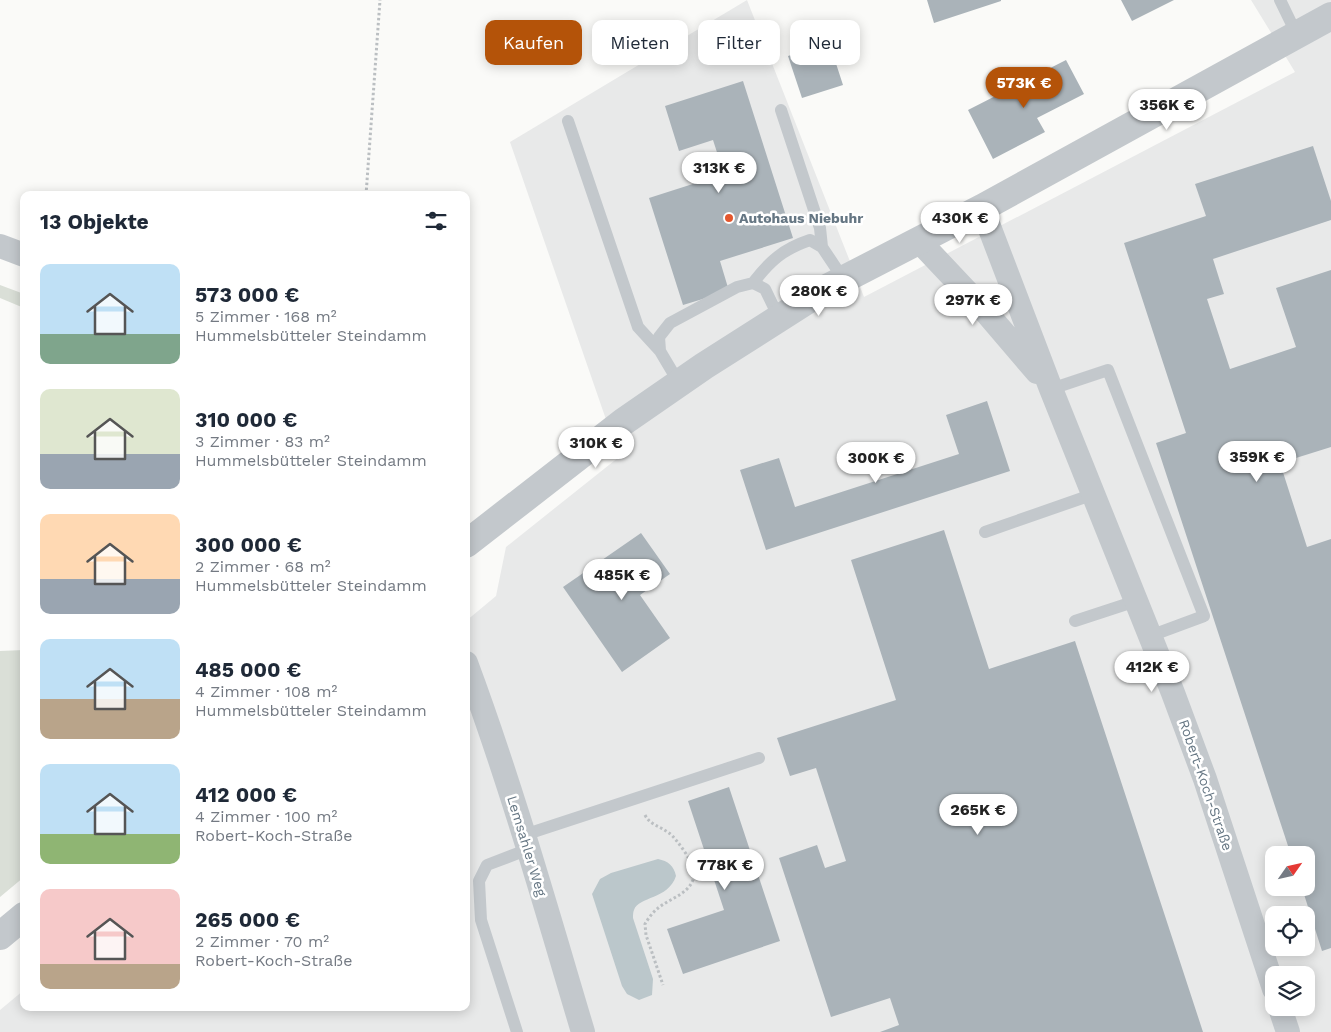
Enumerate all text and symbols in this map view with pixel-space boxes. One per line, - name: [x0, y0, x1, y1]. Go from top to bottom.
- chip: Kaufen: [485, 20, 582, 65]
- chip: Mieten: [592, 20, 688, 65]
- chip: Filter: [698, 20, 780, 65]
- chip: Neu: [790, 20, 860, 65]
- pin: 573K €: [983, 66, 1065, 109]
- text: 573K €: [997, 73, 1051, 92]
- pin: 356K €: [1126, 88, 1208, 131]
- text: 356K €: [1139, 95, 1195, 114]
- pin: 313K €: [678, 152, 760, 194]
- text: 313K €: [693, 158, 745, 177]
- pin: 430K €: [919, 202, 1001, 244]
- icon: filters: [422, 207, 450, 235]
- text: 430K €: [932, 208, 988, 227]
- text: 13 Objekte: [40, 209, 149, 234]
- place label: Autohaus Niebuhr: [739, 210, 863, 226]
- marker: Autohaus Niebuhr: [723, 212, 735, 224]
- pin: 280K €: [778, 274, 860, 317]
- text: 280K €: [791, 281, 847, 300]
- text: 573 000 €: [195, 282, 299, 307]
- icon: home: [80, 284, 140, 344]
- pin: 297K €: [932, 284, 1014, 326]
- text: 297K €: [945, 290, 1001, 309]
- text: 5 Zimmer · 168 m²: [195, 307, 337, 326]
- text: Hummelsbütteler Steindamm: [195, 326, 427, 345]
- text: 310 000 €: [195, 407, 297, 432]
- icon: home: [80, 409, 140, 469]
- pin: 310K €: [555, 426, 637, 469]
- text: 3 Zimmer · 83 m²: [195, 432, 330, 451]
- text: 310K €: [569, 433, 623, 452]
- pin: 359K €: [1216, 440, 1298, 483]
- pin: 300K €: [835, 442, 917, 484]
- text: 359K €: [1229, 447, 1285, 466]
- text: 300K €: [848, 448, 904, 467]
- text: Hummelsbütteler Steindamm: [195, 451, 427, 470]
- text: 300 000 €: [195, 532, 302, 557]
- icon: home: [80, 534, 140, 594]
- text: 2 Zimmer · 68 m²: [195, 557, 331, 576]
- pin: 485K €: [581, 558, 663, 601]
- text: 485K €: [594, 565, 650, 584]
- text: Hummelsbütteler Steindamm: [195, 576, 427, 595]
- pin: 412K €: [1111, 650, 1193, 693]
- text: 485 000 €: [195, 657, 301, 682]
- text: 412K €: [1125, 657, 1179, 676]
- icon: home: [80, 659, 140, 719]
- text: 4 Zimmer · 108 m²: [195, 682, 337, 701]
- text: Hummelsbütteler Steindamm: [195, 701, 427, 720]
- street label: Robert-Koch-Straße: [1176, 717, 1236, 853]
- text: 412 000 €: [195, 782, 297, 807]
- icon: home: [80, 784, 140, 844]
- street label: Lemsahler Weg: [504, 794, 550, 899]
- pin: 265K €: [937, 794, 1019, 836]
- text: 265K €: [950, 800, 1006, 819]
- text: 4 Zimmer · 100 m²: [195, 807, 337, 826]
- text: Robert-Koch-Straße: [195, 826, 352, 845]
- north arrow: [1265, 846, 1315, 896]
- map controls: [1265, 846, 1315, 1016]
- pin: 778K €: [684, 848, 766, 891]
- text: 778K €: [697, 855, 753, 874]
- button: locate: [1265, 906, 1315, 956]
- text: 265 000 €: [195, 907, 300, 932]
- icon: home: [80, 909, 140, 969]
- text: 2 Zimmer · 70 m²: [195, 932, 329, 951]
- text: Robert-Koch-Straße: [195, 951, 352, 970]
- button: layers: [1265, 966, 1315, 1016]

